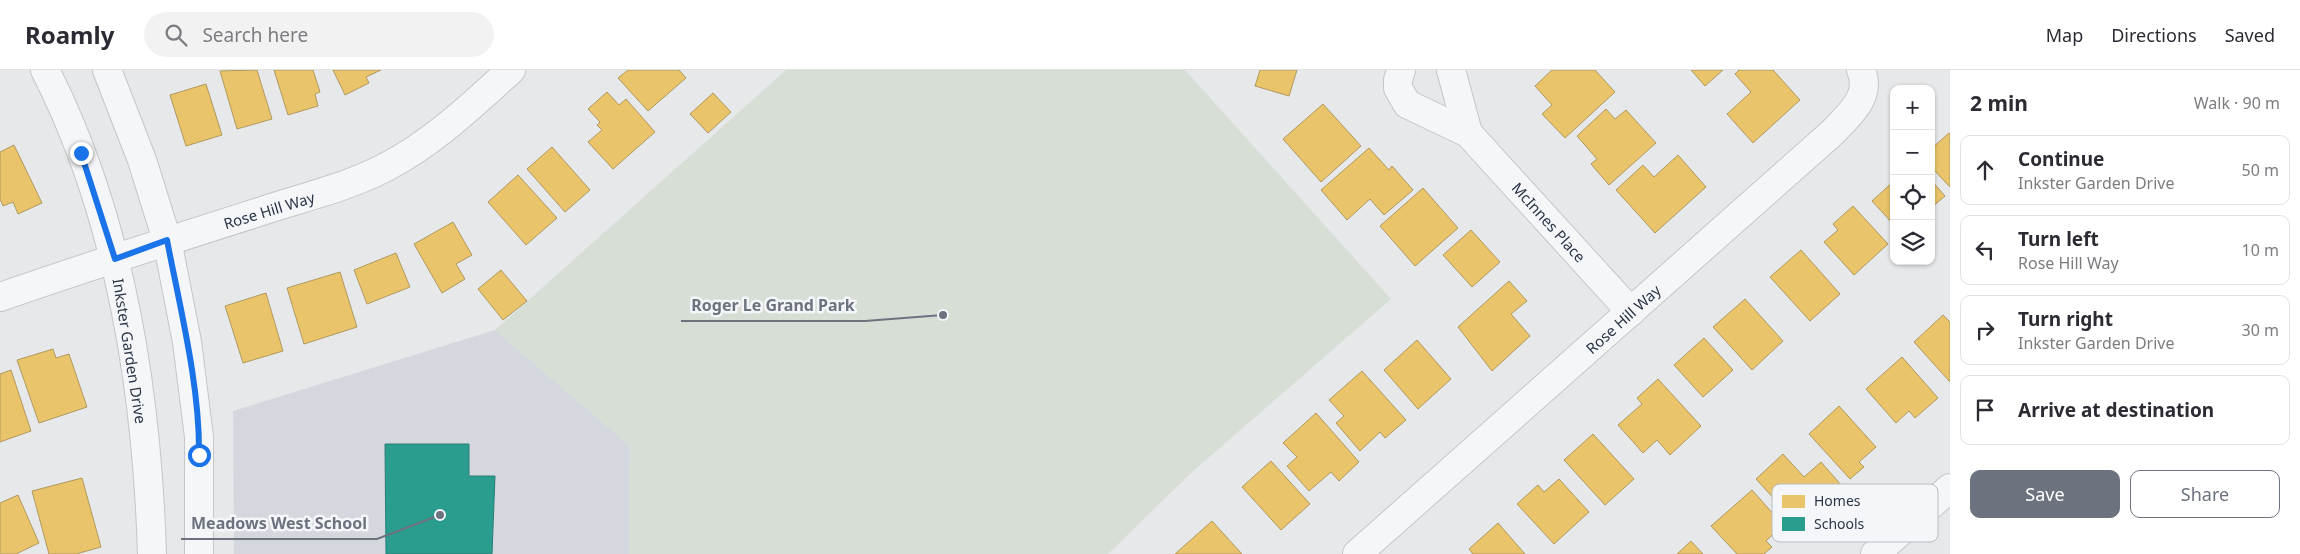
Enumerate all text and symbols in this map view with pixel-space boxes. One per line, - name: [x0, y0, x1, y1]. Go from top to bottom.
- search box: [144, 12, 494, 57]
- text: Roamly: [25, 18, 114, 51]
- icon: search: [162, 21, 190, 49]
- text: Search here: [202, 22, 308, 48]
- text: Map: [2046, 23, 2083, 47]
- text: Directions: [2111, 23, 2197, 47]
- text: Saved: [2225, 23, 2275, 47]
- map controls: [1890, 85, 1935, 265]
- button: +: [1890, 85, 1935, 130]
- text: 2 min: [1970, 89, 2028, 117]
- text: Walk · 90 m: [2194, 92, 2280, 114]
- button: −: [1890, 130, 1935, 175]
- route end: [70, 142, 93, 165]
- text: Continue: [2018, 146, 2104, 172]
- icon: ahead: [1971, 156, 1999, 184]
- text: 50 m: [2242, 159, 2279, 181]
- text: Inkster Garden Drive: [2018, 172, 2174, 194]
- button: locate: [1890, 175, 1935, 220]
- street label: McInnes Place: [1508, 178, 1590, 266]
- street label: Rose Hill Way: [221, 187, 317, 233]
- button: layers: [1890, 220, 1935, 265]
- text: Turn left: [2018, 226, 2099, 252]
- icon: left: [1971, 236, 1999, 264]
- text: 10 m: [2242, 239, 2279, 261]
- text: Rose Hill Way: [2018, 252, 2119, 274]
- street label: Inkster Garden Drive: [109, 277, 151, 425]
- street label: Rose Hill Way: [1581, 280, 1665, 358]
- callout: Roger Le Grand Park: [681, 290, 865, 321]
- text: Roger Le Grand Park: [691, 294, 855, 316]
- text: Turn right: [2018, 306, 2113, 332]
- icon: right: [1971, 316, 1999, 344]
- text: 30 m: [2242, 319, 2279, 341]
- text: Inkster Garden Drive: [2018, 332, 2174, 354]
- icon: arrive: [1971, 396, 1999, 424]
- text: Arrive at destination: [2018, 397, 2214, 423]
- route start: [188, 444, 211, 467]
- button: Save: [1970, 470, 2120, 518]
- button: Share: [2130, 470, 2280, 518]
- legend: [1772, 484, 1938, 542]
- text: Homes: [1814, 491, 1861, 510]
- callout: Meadows West School: [181, 508, 377, 539]
- text: Meadows West School: [191, 512, 367, 534]
- text: Schools: [1814, 514, 1865, 533]

